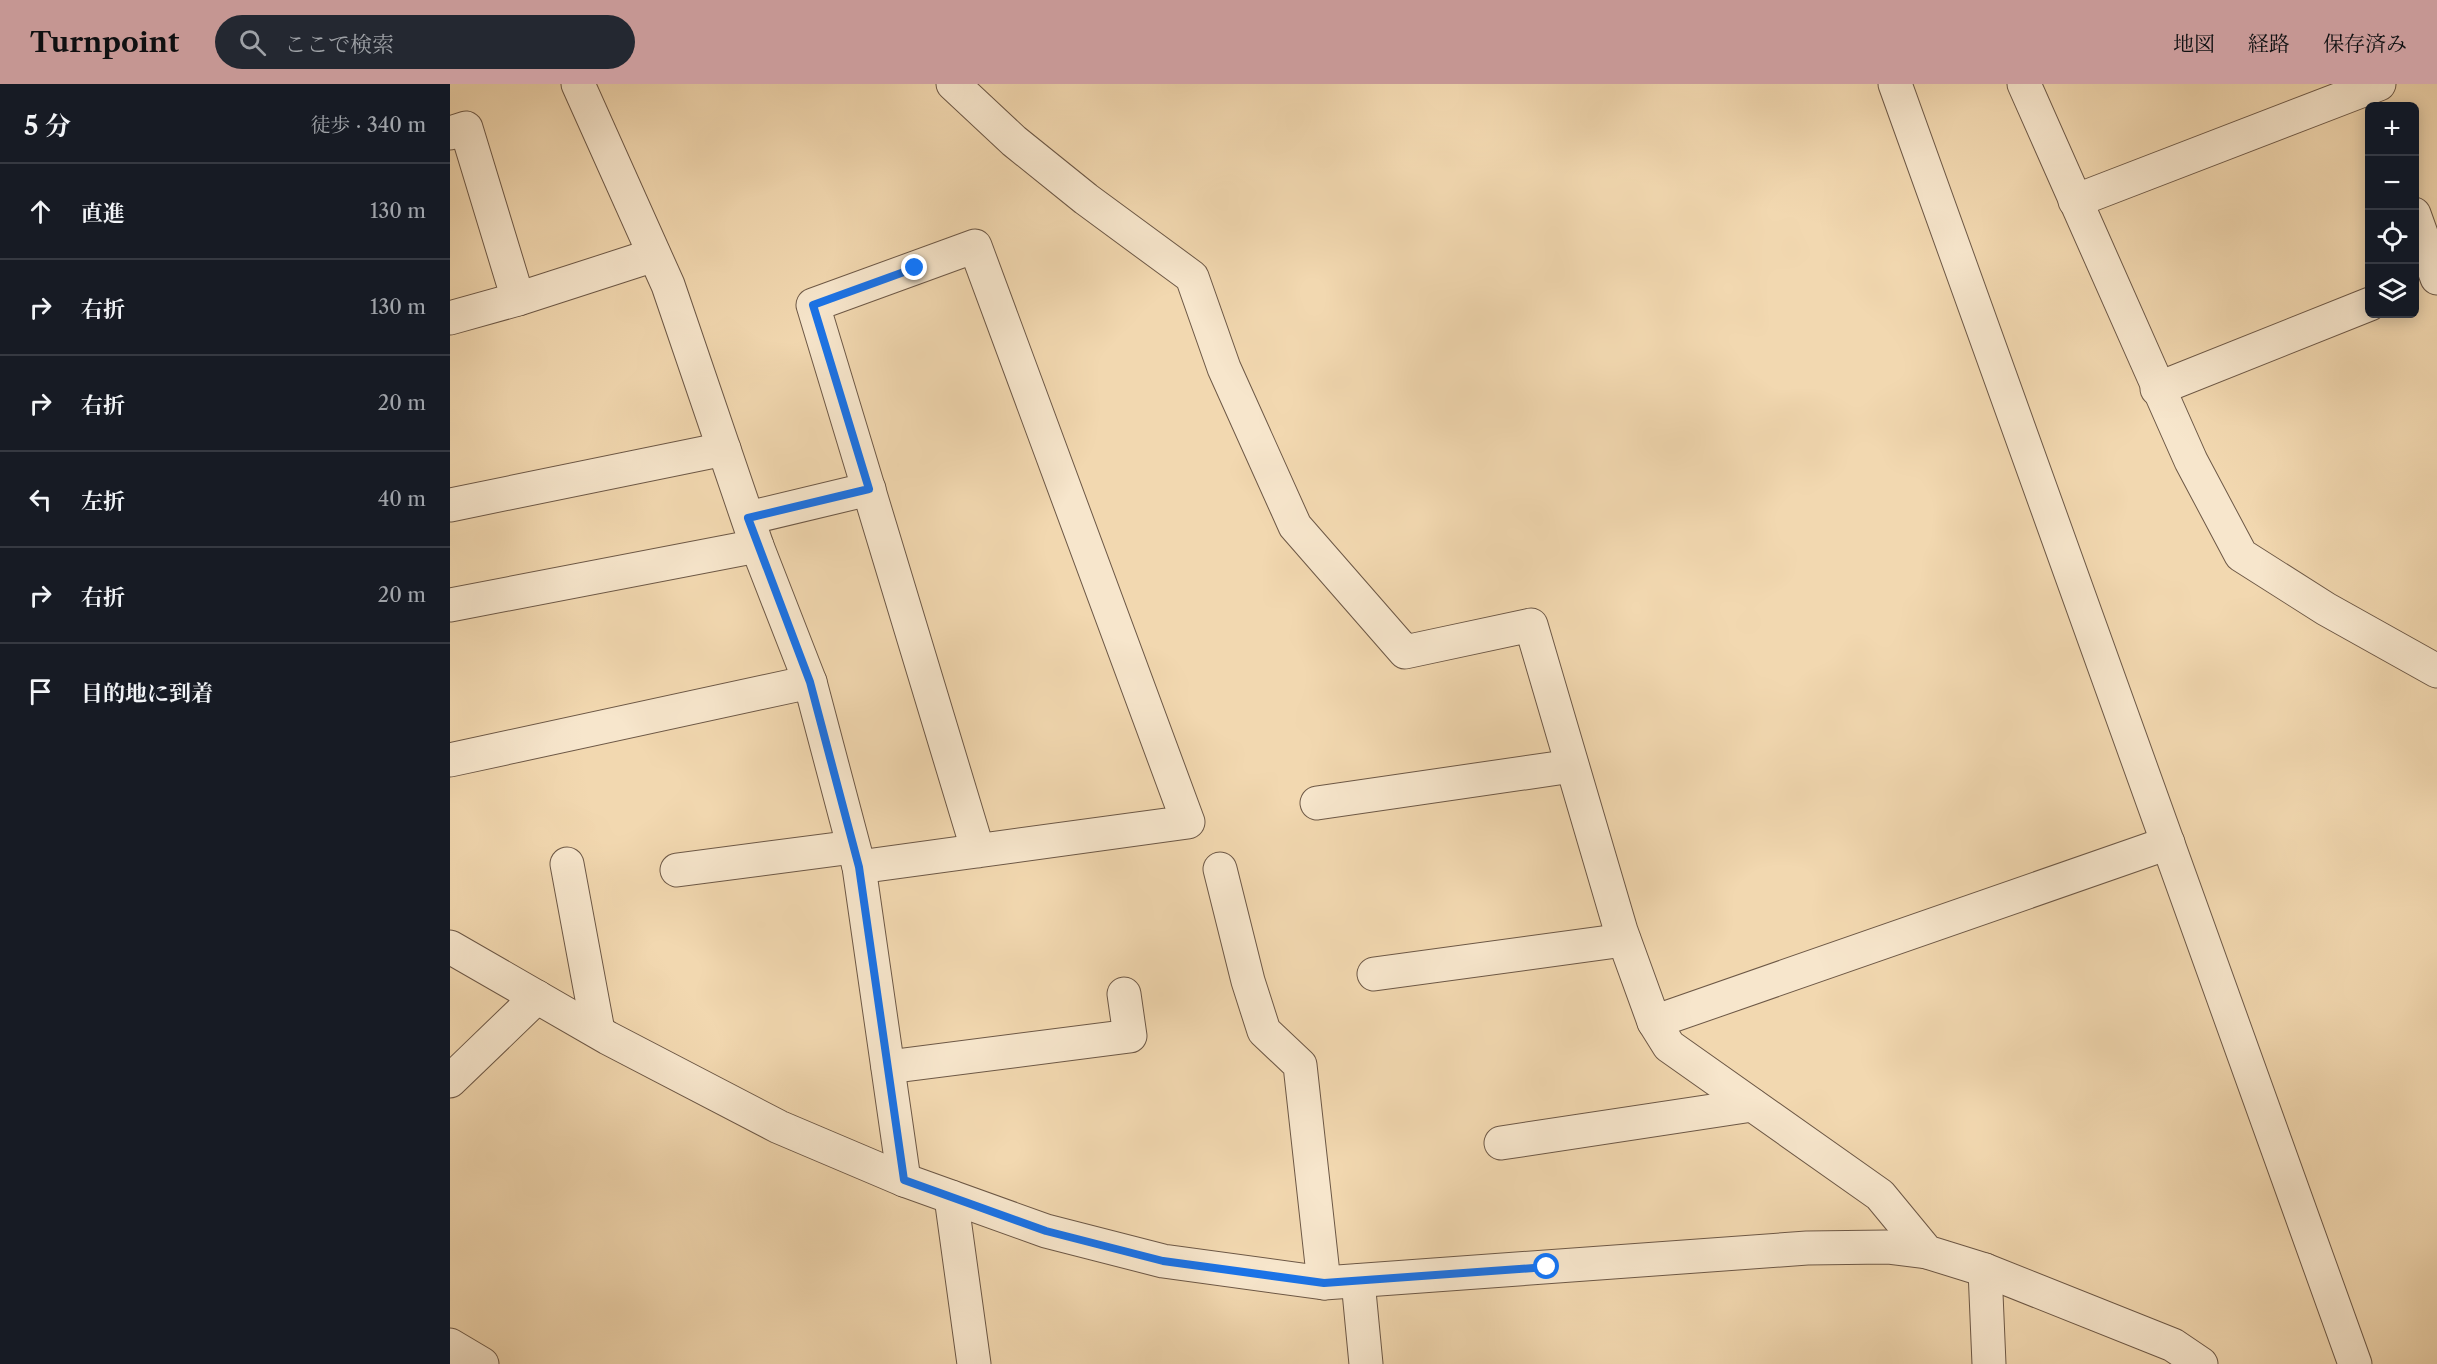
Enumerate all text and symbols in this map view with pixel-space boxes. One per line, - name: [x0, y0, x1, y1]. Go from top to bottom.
- search box: [215, 15, 635, 69]
- text: Turnpoint: [30, 25, 179, 59]
- icon: search: [236, 26, 269, 59]
- text: ここで検索: [284, 31, 394, 58]
- text: 地図: [2173, 31, 2215, 56]
- text: 経路: [2248, 31, 2290, 56]
- text: 保存済み: [2323, 31, 2407, 56]
- map controls: [2365, 102, 2419, 318]
- button: +: [2365, 102, 2419, 156]
- text: 5 分: [24, 110, 71, 142]
- text: 徒歩 · 340 m: [311, 113, 426, 137]
- button: −: [2365, 156, 2419, 210]
- icon: ahead: [24, 195, 57, 228]
- text: 130 m: [370, 199, 426, 223]
- text: 直進: [81, 200, 125, 227]
- button: locate: [2365, 210, 2419, 264]
- route end: [901, 254, 927, 280]
- button: layers: [2365, 264, 2419, 318]
- icon: right: [24, 291, 57, 324]
- text: 130 m: [370, 295, 426, 319]
- text: 右折: [81, 296, 125, 323]
- icon: right: [24, 387, 57, 420]
- text: 20 m: [378, 391, 426, 415]
- text: 右折: [81, 392, 125, 419]
- icon: left: [24, 483, 57, 516]
- text: 40 m: [378, 487, 426, 511]
- text: 左折: [81, 488, 125, 515]
- icon: right: [24, 579, 57, 612]
- text: 20 m: [378, 583, 426, 607]
- text: 右折: [81, 584, 125, 611]
- icon: arrive: [24, 675, 57, 708]
- text: 目的地に到着: [81, 680, 213, 707]
- route start: [1533, 1253, 1559, 1279]

